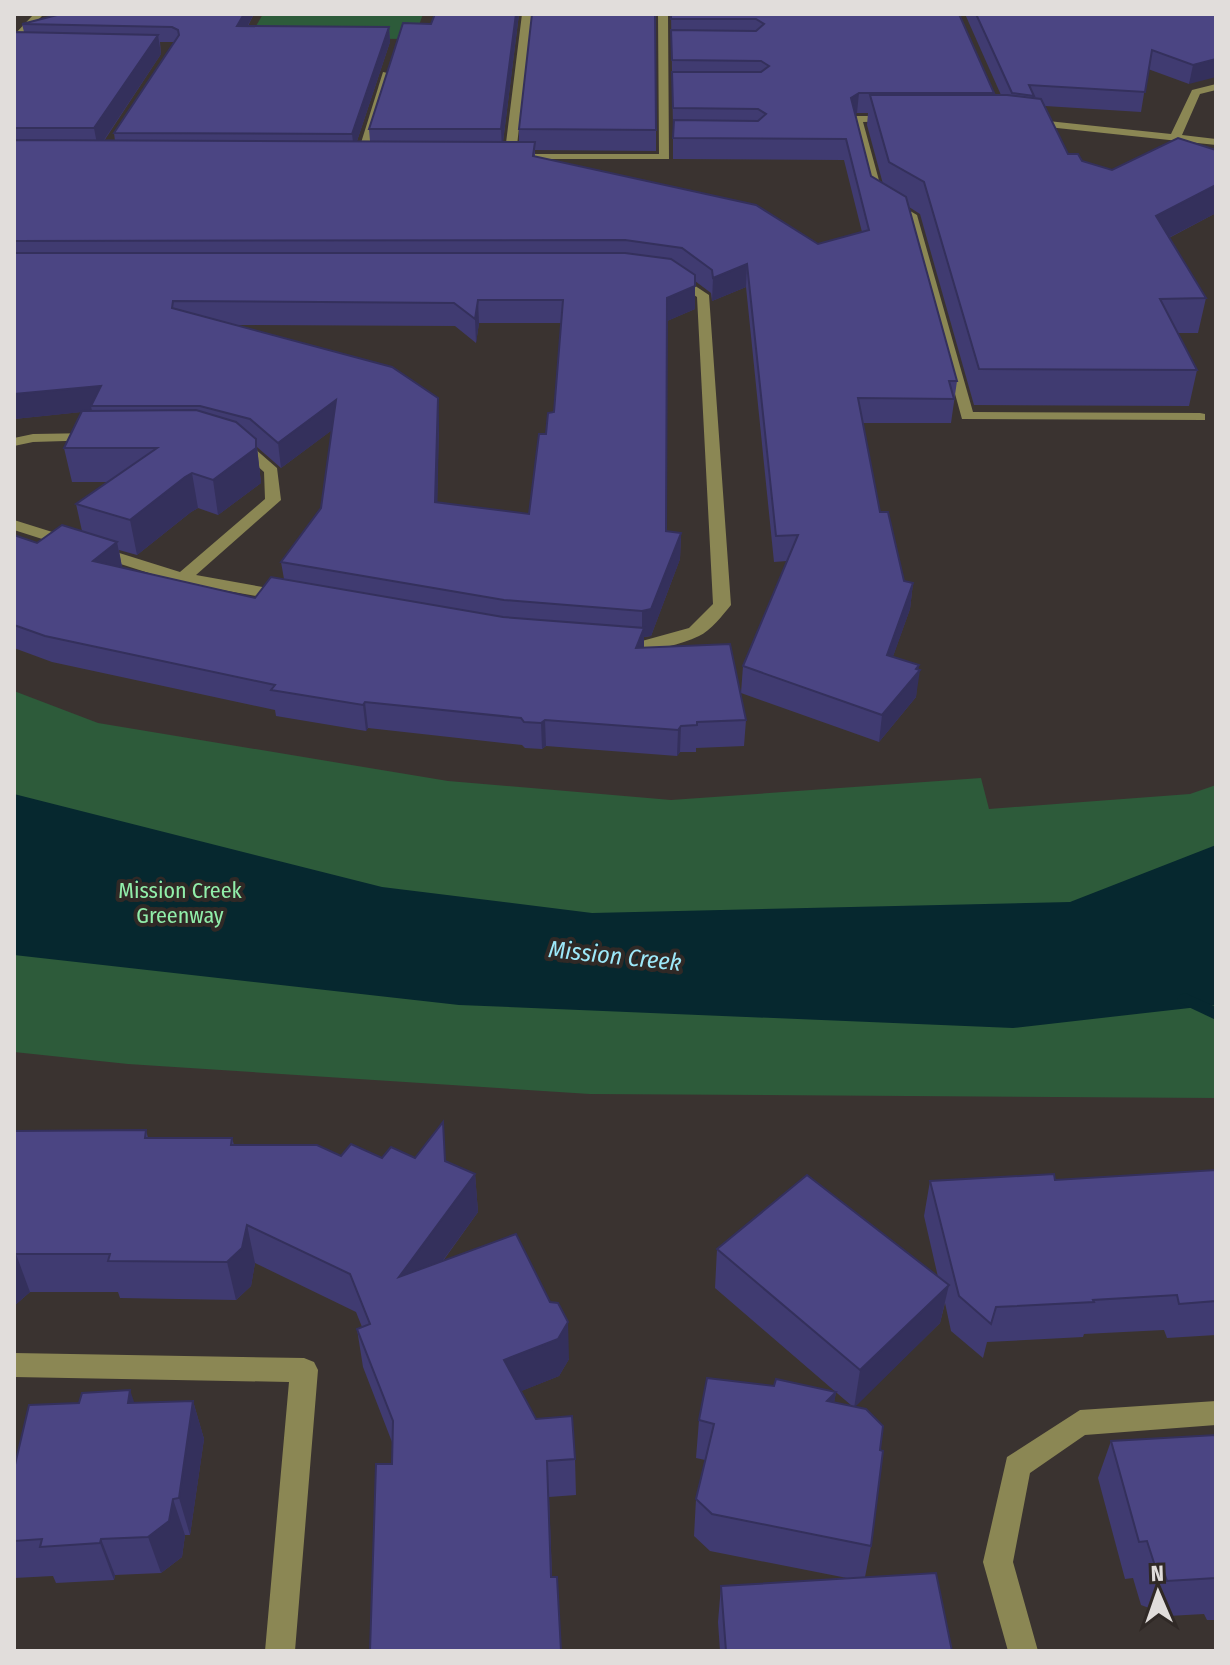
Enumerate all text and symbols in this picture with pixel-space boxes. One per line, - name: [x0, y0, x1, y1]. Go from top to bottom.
- park label: Mission Creek Greenway: [118, 877, 243, 929]
- water label: Mission Creek: [547, 935, 683, 977]
- north arrow: [1118, 1553, 1198, 1633]
- text: N: [1150, 1560, 1164, 1587]

